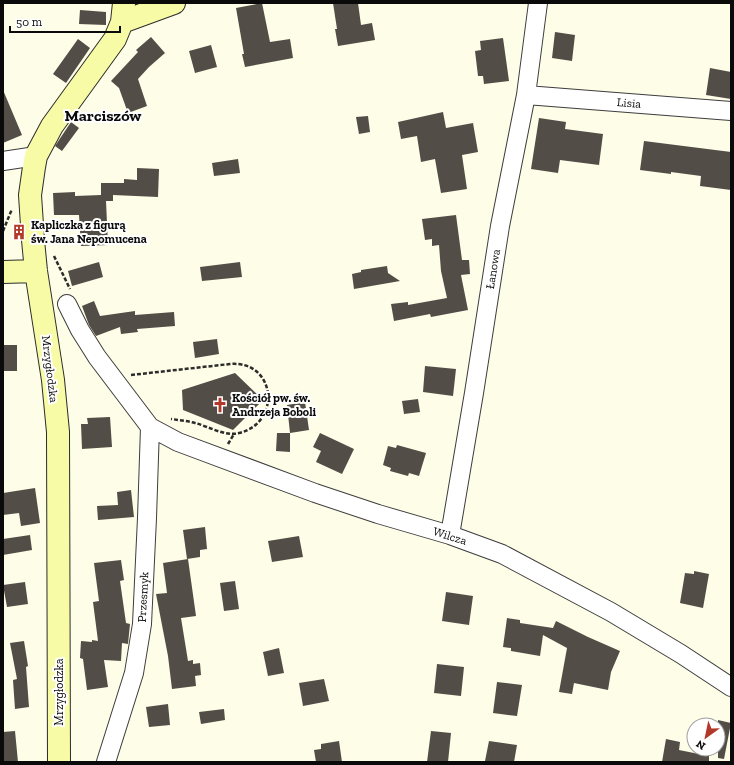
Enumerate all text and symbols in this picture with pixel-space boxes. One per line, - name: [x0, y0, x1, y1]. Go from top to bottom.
- scale bar: [10, 8, 120, 34]
- text: 50 m: [16, 15, 43, 29]
- street label: Lisia: [616, 95, 642, 111]
- district label: Marciszów: [64, 106, 142, 125]
- place label: Kapliczka z figurą św. Jana Nepomucena: [31, 218, 147, 246]
- building icon: Kapliczka z figurą św. Jana Nepomucena: [10, 223, 28, 241]
- street label: Łanowa: [483, 248, 503, 290]
- street label: Mrzygłodzka: [39, 335, 61, 403]
- place label: Kościół pw. św. Andrzeja Boboli: [232, 391, 317, 420]
- church icon: Kościół pw. św. Andrzeja Boboli: [211, 396, 229, 414]
- street label: Wilcza: [431, 524, 469, 548]
- street label: Przesmyk: [135, 571, 151, 623]
- street label: Mrzygłodzka: [52, 658, 66, 726]
- north arrow: [686, 717, 726, 757]
- text: N: [693, 737, 708, 753]

